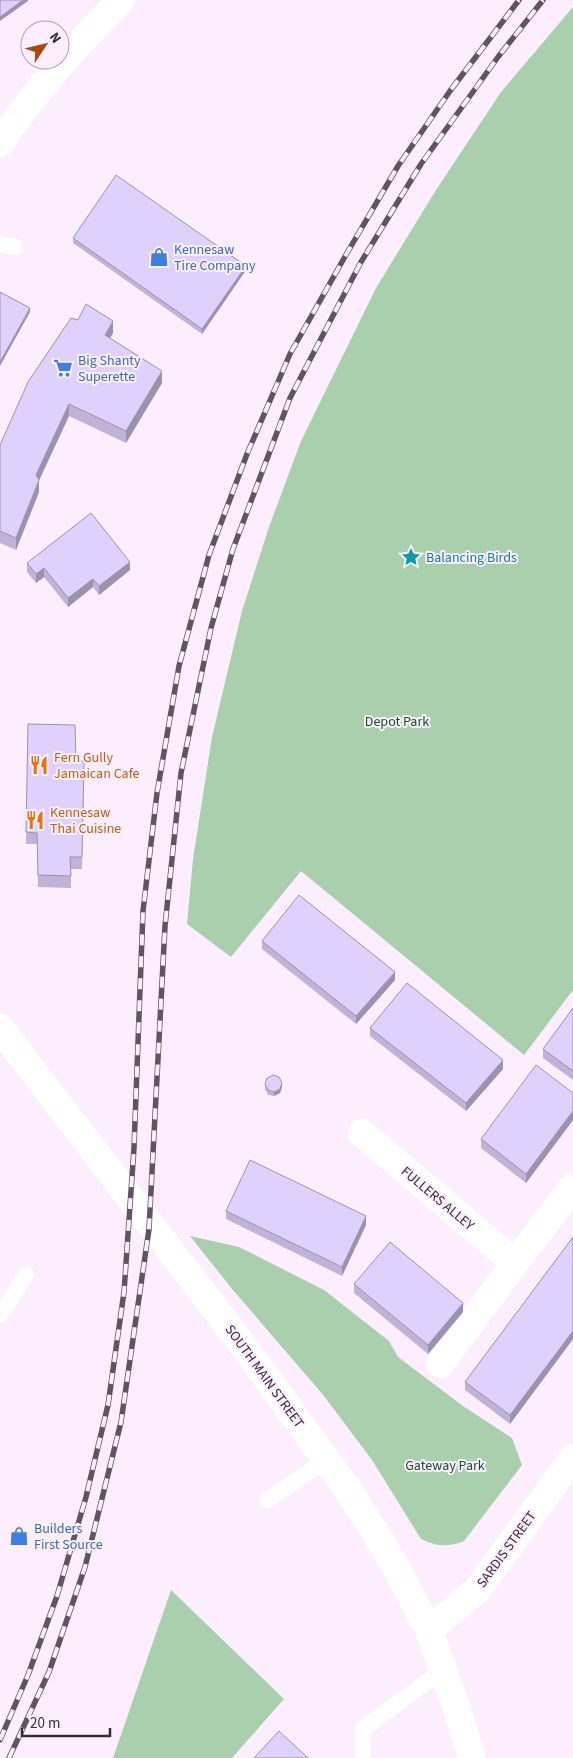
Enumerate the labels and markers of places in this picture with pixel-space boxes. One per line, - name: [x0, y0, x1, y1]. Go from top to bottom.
- place label: Kennesaw Tire Company: [174, 240, 256, 276]
- shop icon: Kennesaw Tire Company: [148, 246, 170, 268]
- place label: Big Shanty Superette: [78, 351, 141, 387]
- supermarket icon: Big Shanty Superette: [52, 357, 74, 379]
- place icon: Balancing Birds: [400, 546, 422, 568]
- place label: Balancing Birds: [426, 548, 517, 568]
- place label: Fern Gully Jamaican Cafe: [54, 748, 140, 784]
- restaurant icon: Fern Gully Jamaican Cafe: [28, 754, 50, 776]
- place label: Kennesaw Thai Cuisine: [50, 803, 121, 839]
- restaurant icon: Kennesaw Thai Cuisine: [24, 809, 46, 831]
- place label: Builders First Source: [34, 1519, 103, 1555]
- shop icon: Builders First Source: [8, 1525, 30, 1547]

